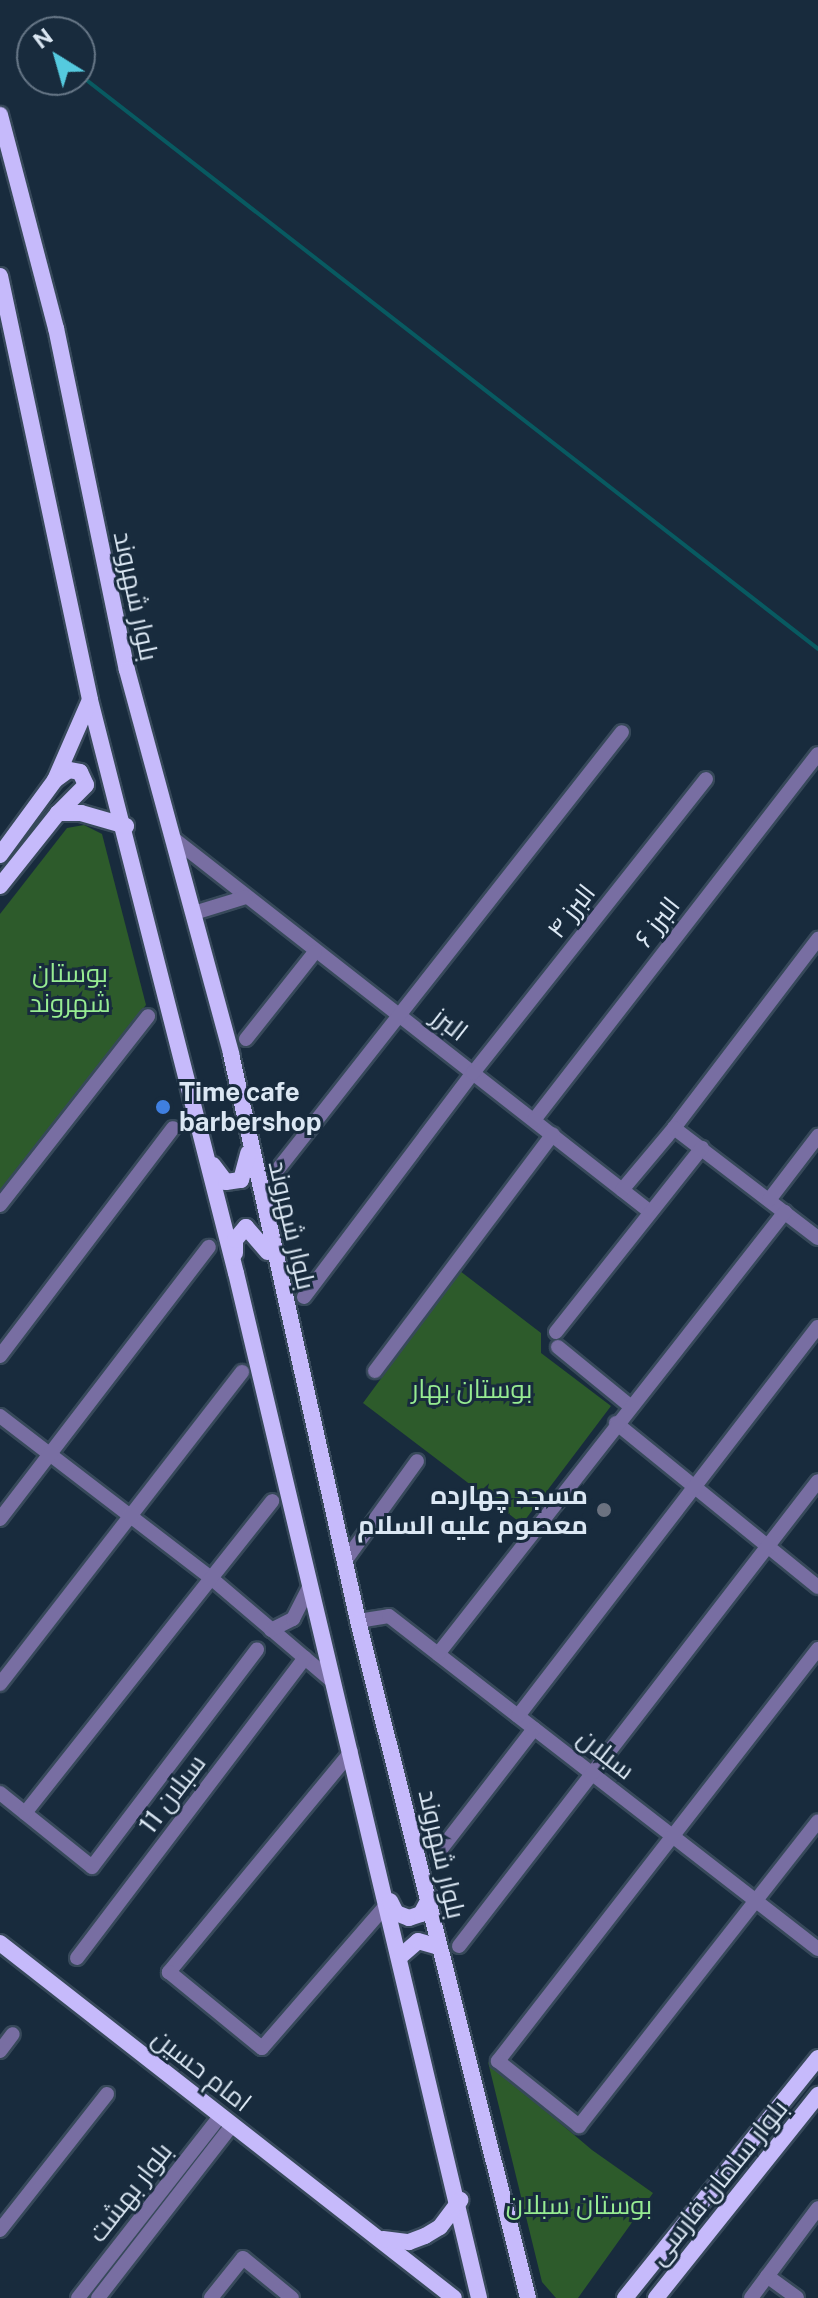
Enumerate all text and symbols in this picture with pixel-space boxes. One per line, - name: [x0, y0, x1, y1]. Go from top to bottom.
- north arrow: [16, 16, 96, 96]
- text: N: [28, 23, 57, 54]
- street label: بلوار شهروند: [107, 528, 165, 664]
- street label: البرز ۴: [540, 878, 602, 944]
- street label: البرز ۶: [628, 891, 686, 953]
- park label: بوستان شهروند: [29, 957, 111, 1018]
- street label: البرز: [426, 1000, 474, 1048]
- place label: Time cafe barbershop: [179, 1076, 322, 1138]
- marker: Time cafe barbershop: [154, 1098, 172, 1116]
- street label: بلوار شهروند: [262, 1157, 322, 1293]
- park label: بوستان بهار: [411, 1373, 533, 1405]
- place label: مسجد چهارده معصوم علیه السلام: [357, 1479, 588, 1540]
- marker: مسجد چهارده معصوم علیه السلام: [595, 1501, 613, 1519]
- street label: سبلان: [571, 1722, 641, 1786]
- street label: سبلان 11: [132, 1748, 212, 1840]
- street label: بلوار شهروند: [412, 1786, 472, 1922]
- street label: امام حسین: [146, 2022, 258, 2118]
- street label: بلوار سلمان فارسی: [642, 2093, 794, 2271]
- street label: بلوار بهشت: [81, 2136, 179, 2248]
- park label: بوستان سبلان: [506, 2189, 652, 2221]

